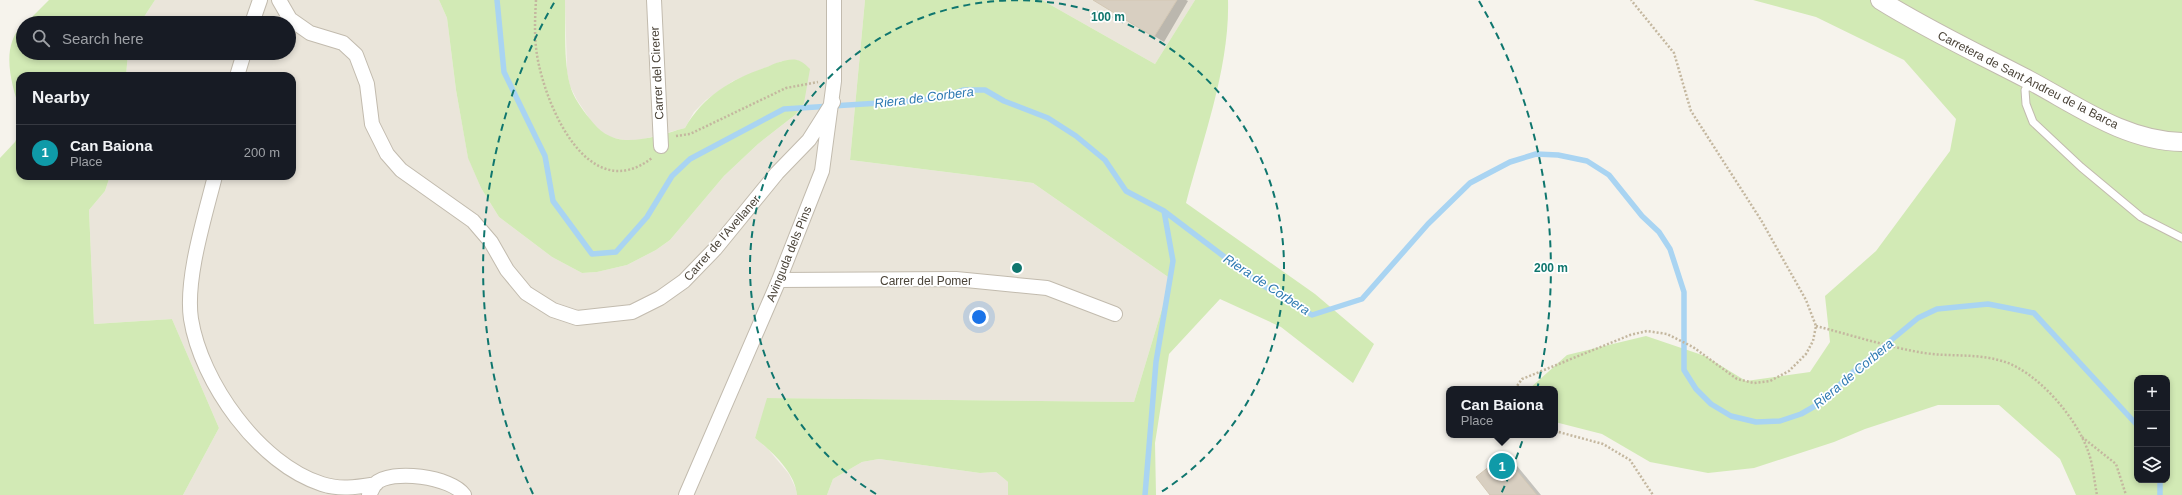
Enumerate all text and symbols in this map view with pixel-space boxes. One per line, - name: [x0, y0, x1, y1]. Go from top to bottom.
- text: 100 m: [1091, 10, 1125, 24]
- search box: [16, 16, 296, 60]
- street label: Carrer del Cirerer: [648, 26, 666, 120]
- icon: search: [30, 27, 52, 49]
- street label: Carretera de Sant Andreu de la Barca: [1935, 28, 2121, 132]
- text: Search here: [62, 30, 144, 47]
- water label: Riera de Corbera: [874, 84, 974, 111]
- text: Nearby: [32, 88, 90, 107]
- text: Can Baiona: [70, 137, 153, 154]
- text: 1: [41, 145, 49, 160]
- text: 200 m: [244, 145, 280, 160]
- text: Place: [70, 154, 103, 169]
- street label: Carrer de l'Avellaner: [681, 192, 763, 284]
- street label: Avinguda dels Pins: [763, 204, 815, 304]
- water label: Riera de Corbera: [1221, 251, 1313, 318]
- centre of rings: [1010, 261, 1024, 275]
- text: 200 m: [1534, 261, 1568, 275]
- street label: Carrer del Pomer: [880, 274, 972, 288]
- your location: [969, 307, 989, 327]
- water label: Riera de Corbera: [1810, 336, 1896, 411]
- map controls: [2134, 375, 2170, 483]
- button: +: [2134, 375, 2170, 411]
- popup: [1446, 386, 1558, 438]
- text: Can Baiona: [1461, 396, 1543, 413]
- button: −: [2134, 411, 2170, 447]
- text: Place: [1461, 413, 1493, 428]
- button: layers: [2134, 447, 2170, 483]
- pin: 1: [1489, 451, 1515, 481]

